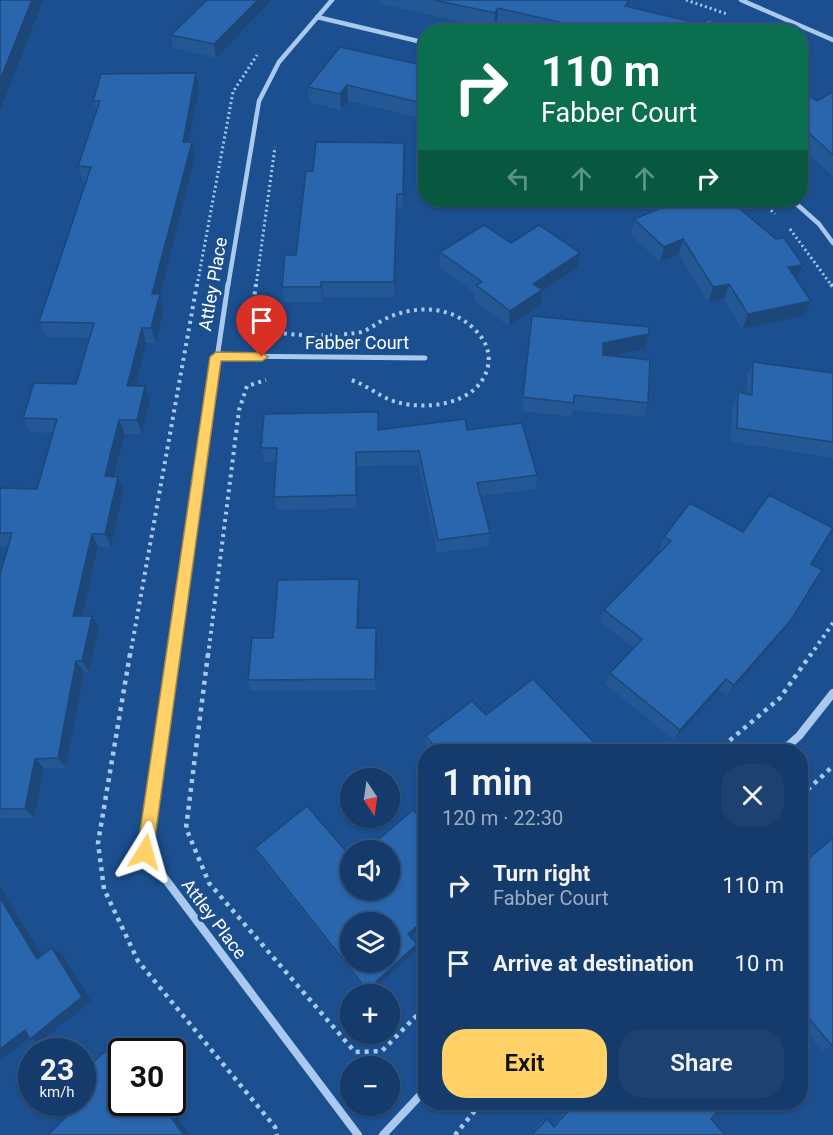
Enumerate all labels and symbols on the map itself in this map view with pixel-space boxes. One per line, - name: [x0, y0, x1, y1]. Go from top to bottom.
- street label: Attley Place: [194, 235, 231, 332]
- pin: [236, 295, 287, 357]
- street label: Fabber Court: [305, 332, 409, 353]
- north arrow: [340, 768, 400, 828]
- position arrow: [113, 820, 177, 884]
- street label: Attley Place: [178, 875, 251, 963]
- speed limit sign: 30: [108, 1038, 186, 1116]

